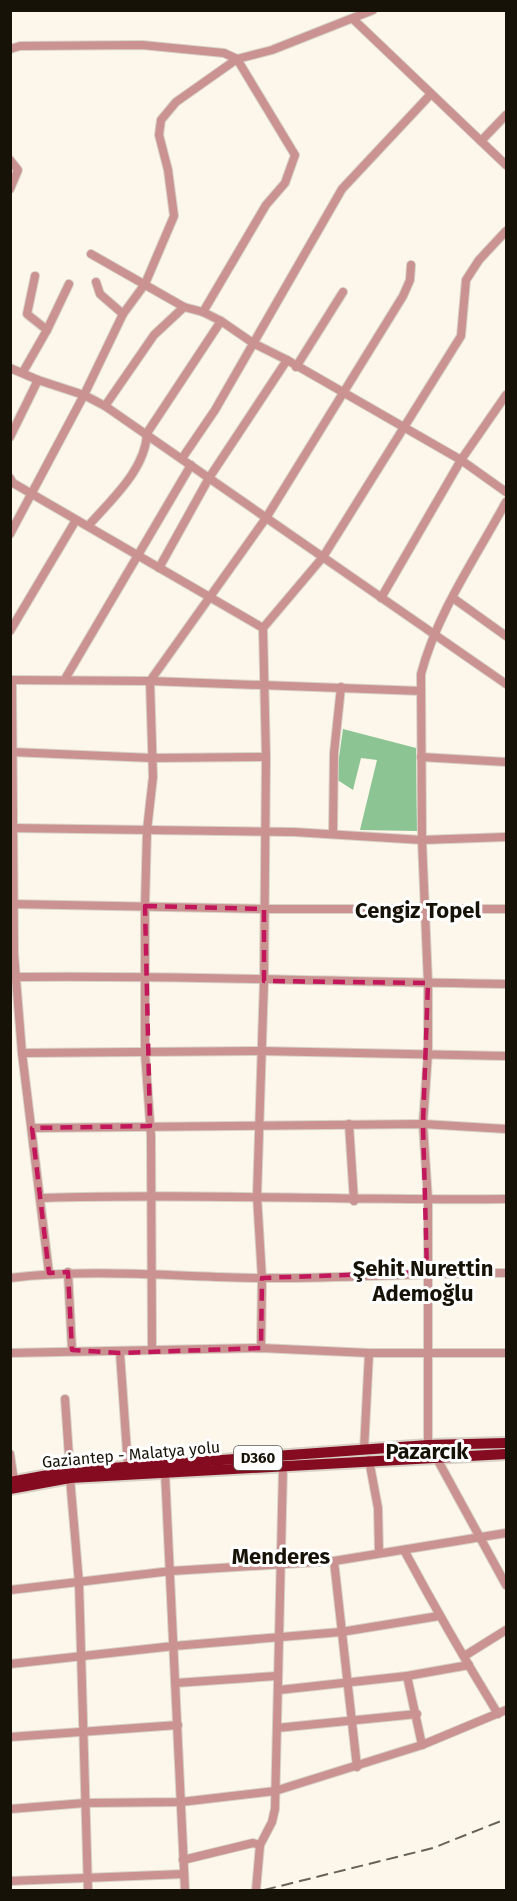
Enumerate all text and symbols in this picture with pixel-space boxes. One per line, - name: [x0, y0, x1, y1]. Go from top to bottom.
- district label: Cengiz Topel: [355, 897, 481, 924]
- district label: Şehit Nurettin Ademoğlu: [353, 1255, 493, 1307]
- street label: Gaziantep - Malatya yolu: [41, 1437, 221, 1472]
- district label: Pazarcık: [386, 1438, 469, 1465]
- road number: D360: [234, 1446, 282, 1470]
- district label: Menderes: [232, 1543, 331, 1570]

